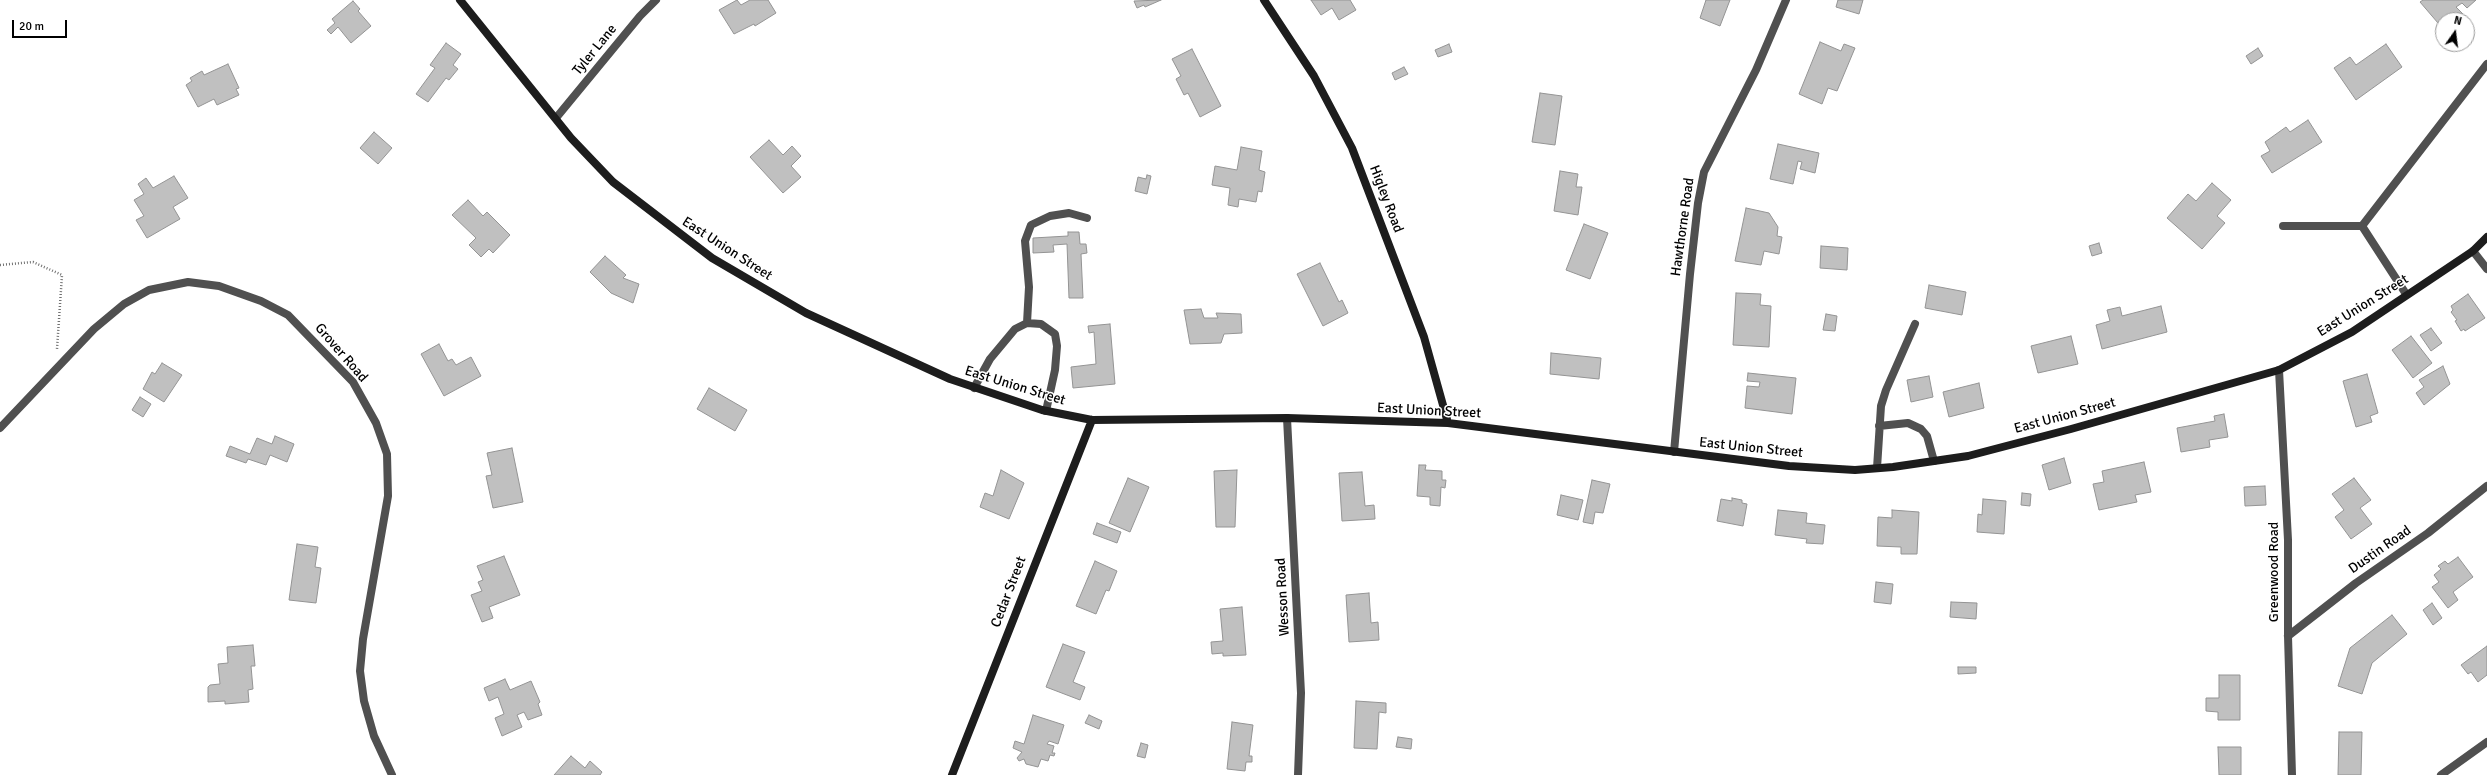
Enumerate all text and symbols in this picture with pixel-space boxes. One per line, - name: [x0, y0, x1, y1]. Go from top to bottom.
- scale bar: [14, 12, 69, 38]
- north arrow: [2435, 12, 2475, 52]
- text: N: [2452, 14, 2463, 28]
- text: 20 m: [19, 19, 44, 34]
- street label: Tyler Lane: [569, 21, 621, 79]
- street label: Higley Road: [1365, 163, 1407, 235]
- street label: Hawthorne Road: [1668, 177, 1698, 277]
- street label: East Union Street: [679, 214, 775, 284]
- street label: East Union Street: [2314, 271, 2412, 341]
- street label: Grover Road: [311, 320, 371, 386]
- street label: East Union Street: [963, 363, 1067, 409]
- street label: East Union Street: [2012, 394, 2118, 438]
- street label: East Union Street: [1376, 400, 1482, 422]
- street label: East Union Street: [1698, 434, 1804, 462]
- street label: Greenwood Road: [2266, 522, 2282, 622]
- street label: Dustin Road: [2346, 522, 2414, 578]
- street label: Cedar Street: [988, 554, 1030, 630]
- street label: Wesson Road: [1273, 557, 1293, 637]

